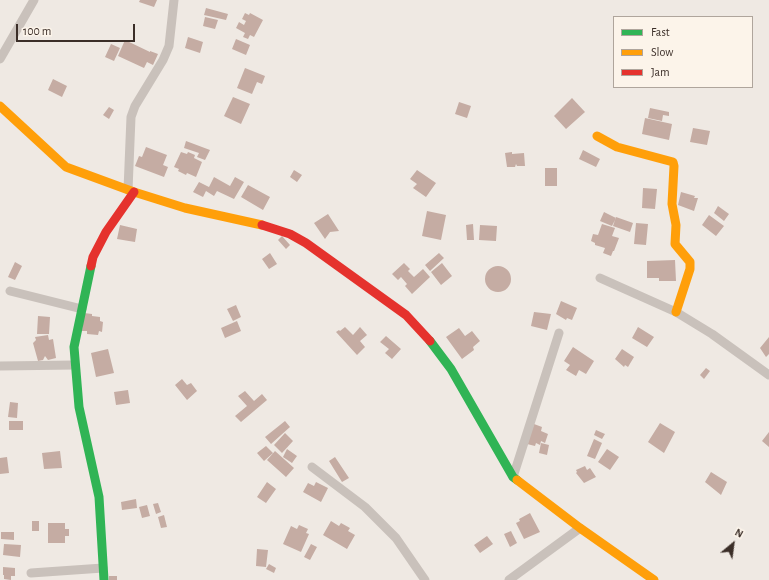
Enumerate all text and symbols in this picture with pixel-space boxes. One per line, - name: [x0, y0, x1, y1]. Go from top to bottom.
- scale bar: [18, 16, 137, 42]
- legend: [613, 16, 753, 88]
- text: 100 m: [23, 25, 51, 37]
- text: Fast: [651, 26, 670, 38]
- text: Slow: [651, 46, 673, 58]
- text: Jam: [651, 66, 670, 78]
- north arrow: [713, 524, 753, 564]
- text: N: [733, 526, 745, 540]

